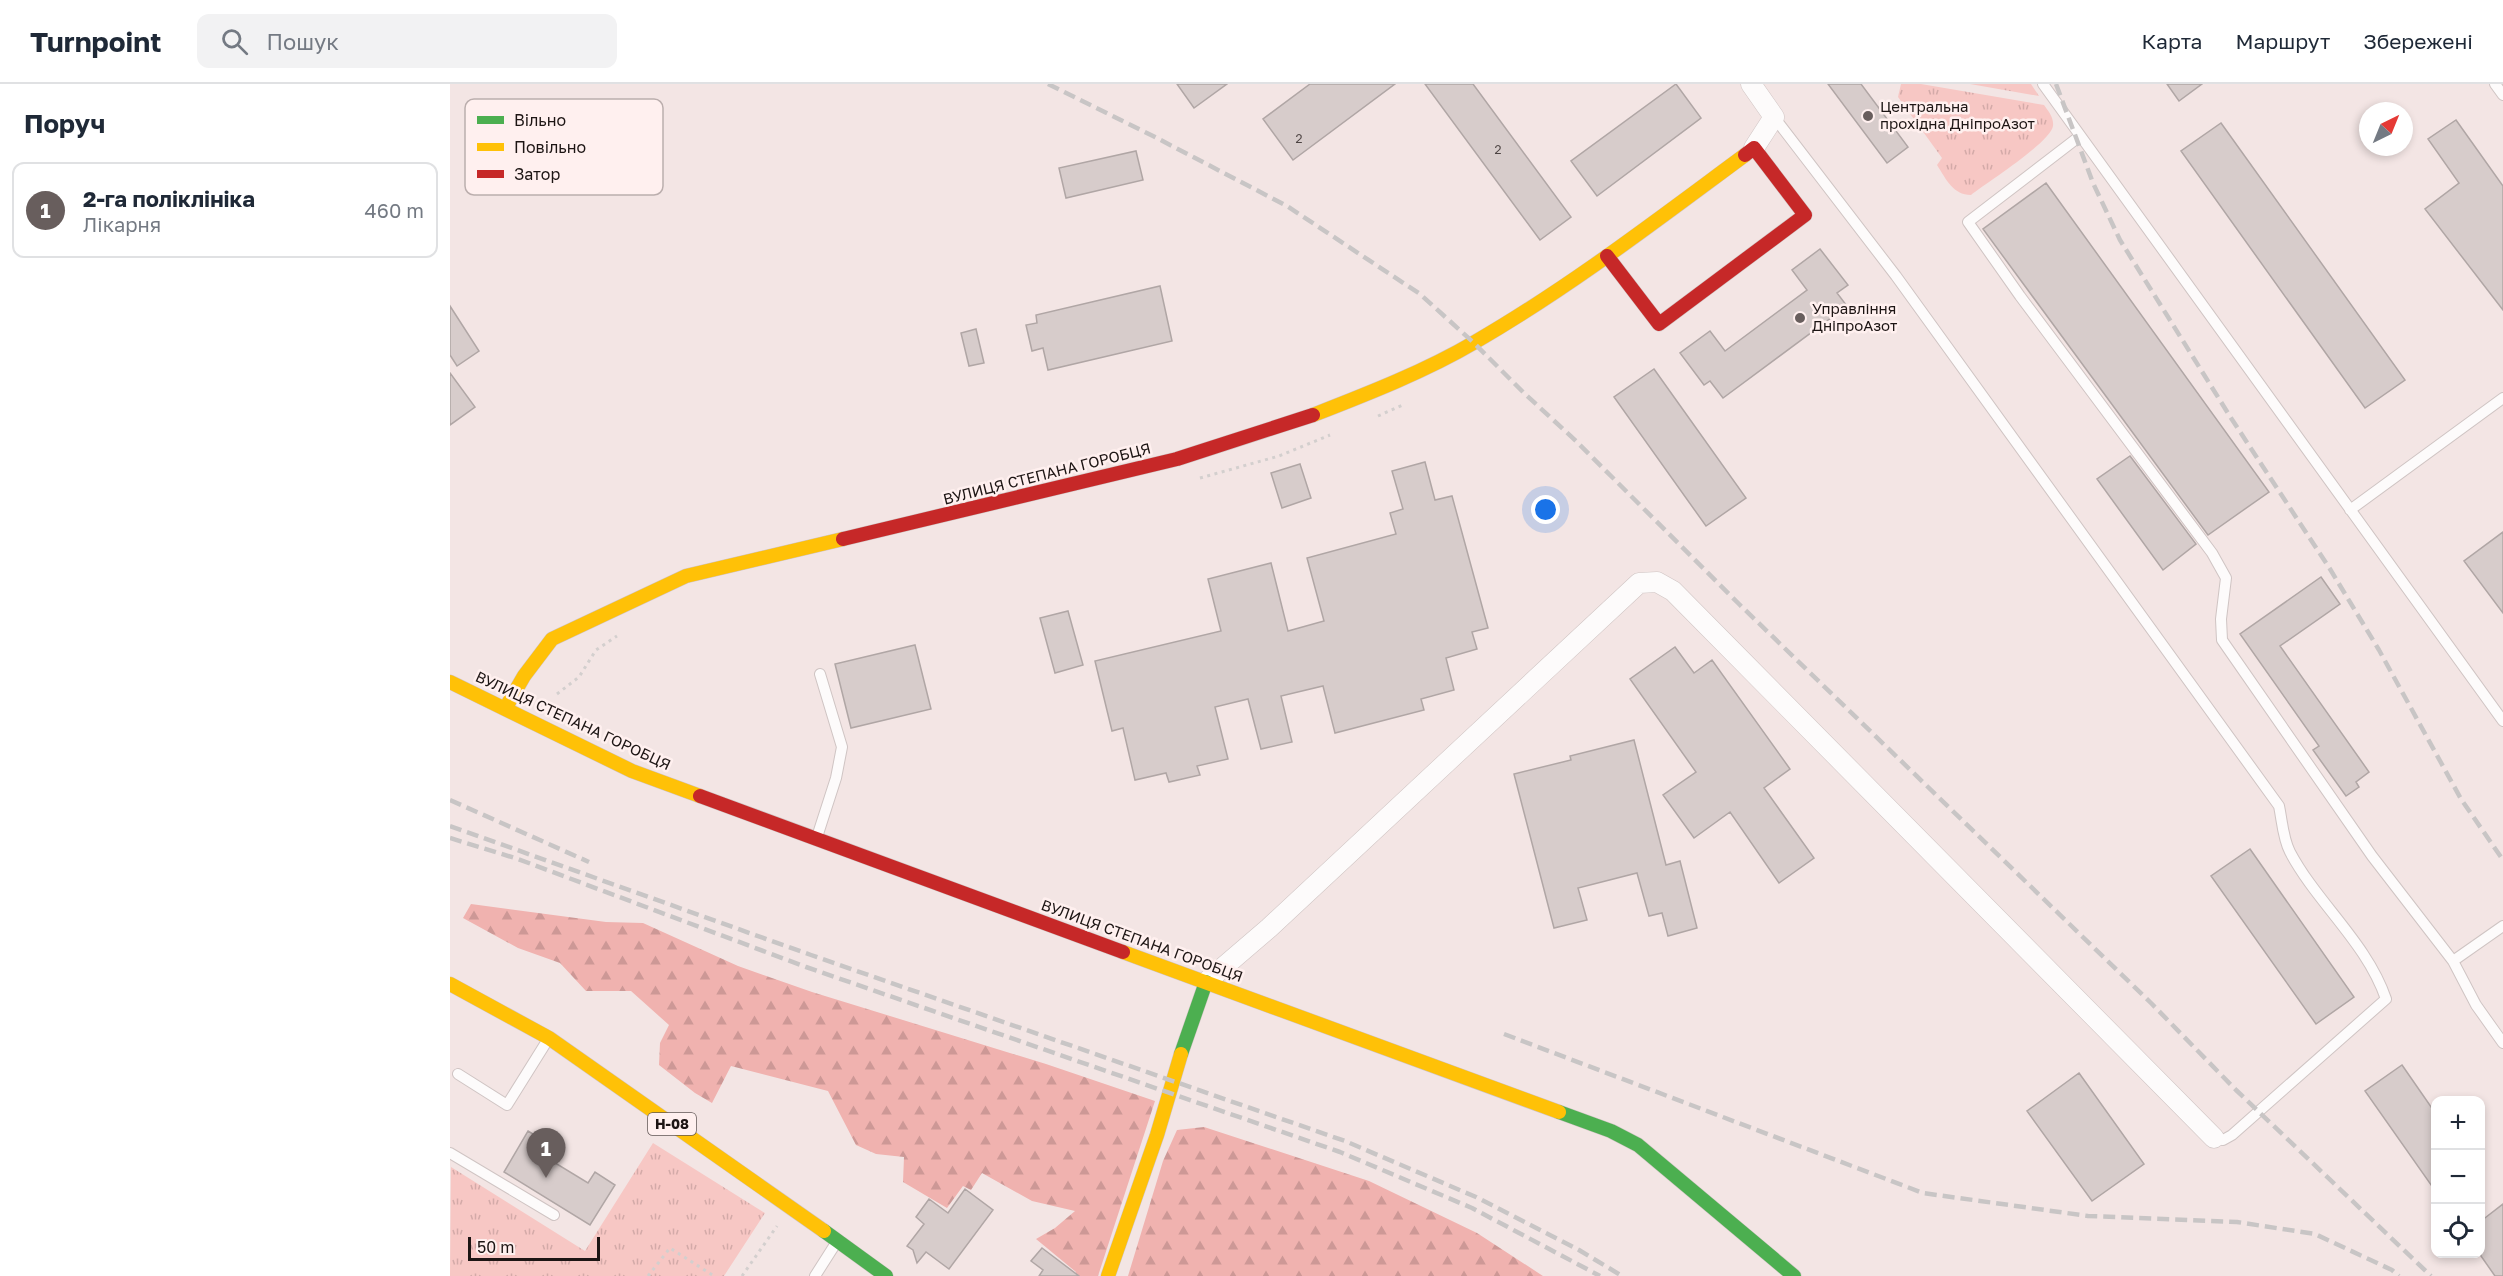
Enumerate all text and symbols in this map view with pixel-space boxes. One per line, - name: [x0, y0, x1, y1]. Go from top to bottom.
- search box: [197, 14, 617, 68]
- text: Turnpoint: [30, 25, 161, 58]
- icon: search: [218, 25, 251, 58]
- text: Пошук: [266, 28, 339, 55]
- text: Карта: [2142, 28, 2202, 54]
- text: Маршрут: [2235, 28, 2330, 54]
- text: Збережені: [2363, 28, 2473, 54]
- place label: Центральна прохідна ДніпроАзот: [1880, 97, 2036, 132]
- legend: [465, 99, 663, 195]
- north arrow: [2359, 102, 2413, 156]
- text: Поруч: [24, 108, 105, 139]
- marker: Центральна прохідна ДніпроАзот: [1861, 109, 1875, 123]
- text: Вільно: [514, 110, 566, 130]
- house number: 2: [1296, 131, 1303, 146]
- text: Повільно: [514, 137, 586, 157]
- house number: 2: [1495, 142, 1502, 157]
- text: Затор: [514, 164, 560, 184]
- text: 2-га поліклініка: [83, 185, 255, 212]
- text: 1: [40, 198, 51, 222]
- text: 460 m: [365, 198, 424, 222]
- text: Лікарня: [83, 212, 161, 236]
- place label: Управління ДніпроАзот: [1812, 299, 1898, 334]
- marker: Управління ДніпроАзот: [1793, 311, 1807, 325]
- street label: ВУЛИЦЯ СТЕПАНА ГОРОБЦЯ: [941, 439, 1152, 508]
- your location: [1531, 495, 1560, 524]
- street label: ВУЛИЦЯ СТЕПАНА ГОРОБЦЯ: [473, 667, 674, 773]
- street label: ВУЛИЦЯ СТЕПАНА ГОРОБЦЯ: [1039, 895, 1246, 985]
- map controls: [2431, 1096, 2485, 1258]
- button: +: [2431, 1096, 2485, 1150]
- road number: Н-08: [648, 1113, 696, 1135]
- pin: 1: [526, 1128, 566, 1178]
- button: −: [2431, 1150, 2485, 1204]
- button: locate: [2431, 1204, 2485, 1258]
- scale bar: [468, 1234, 600, 1262]
- text: 50 m: [477, 1237, 514, 1257]

